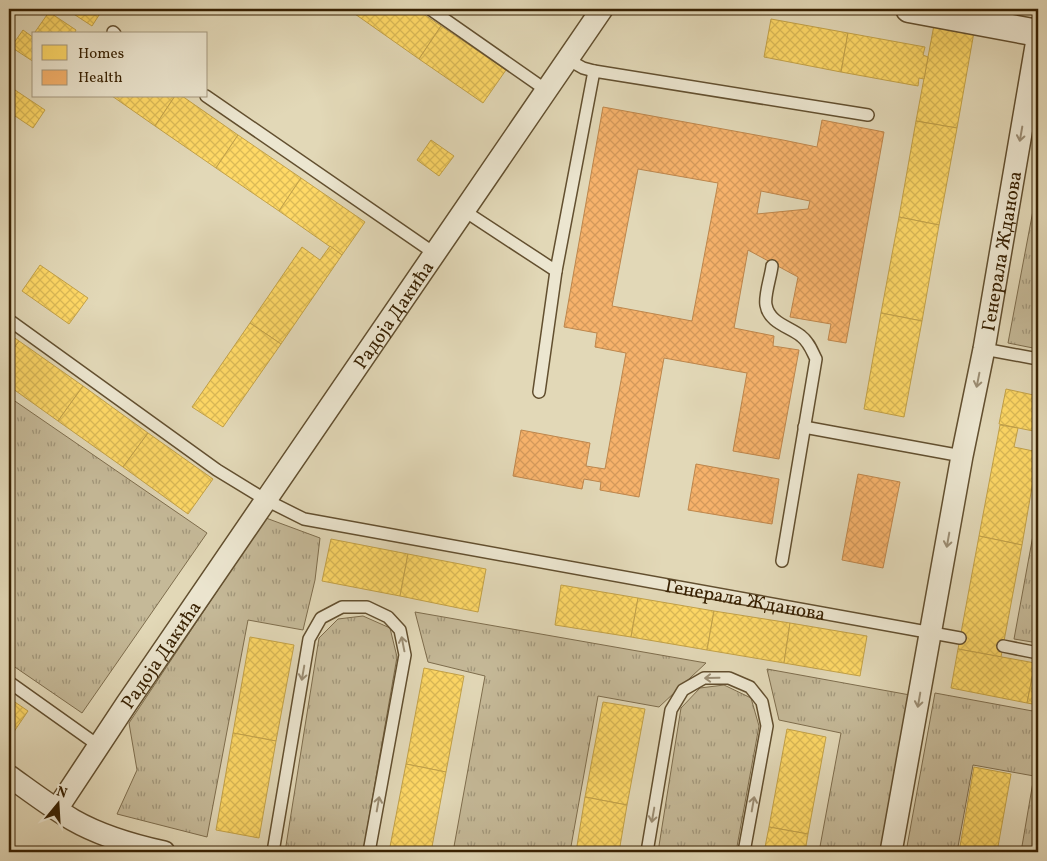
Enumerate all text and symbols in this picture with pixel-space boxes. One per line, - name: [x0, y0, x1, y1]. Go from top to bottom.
- legend: [32, 32, 208, 98]
- text: Homes: [78, 44, 124, 65]
- text: Health: [78, 68, 123, 89]
- one-way arrow: [1016, 126, 1026, 142]
- street label: Генерала Жданова: [976, 169, 1029, 334]
- street label: Радоја Дакића: [348, 256, 441, 375]
- one-way arrow: [972, 372, 982, 388]
- one-way arrow: [942, 531, 952, 547]
- street label: Генерала Жданова: [663, 574, 827, 628]
- street label: Радоја Дакића: [116, 596, 208, 715]
- one-way arrow: [397, 637, 407, 653]
- one-way arrow: [298, 665, 308, 681]
- one-way arrow: [705, 673, 721, 683]
- one-way arrow: [913, 691, 923, 707]
- north arrow: [32, 778, 82, 828]
- text: N: [54, 782, 69, 804]
- one-way arrow: [373, 797, 383, 813]
- one-way arrow: [748, 797, 758, 813]
- one-way arrow: [648, 807, 658, 823]

